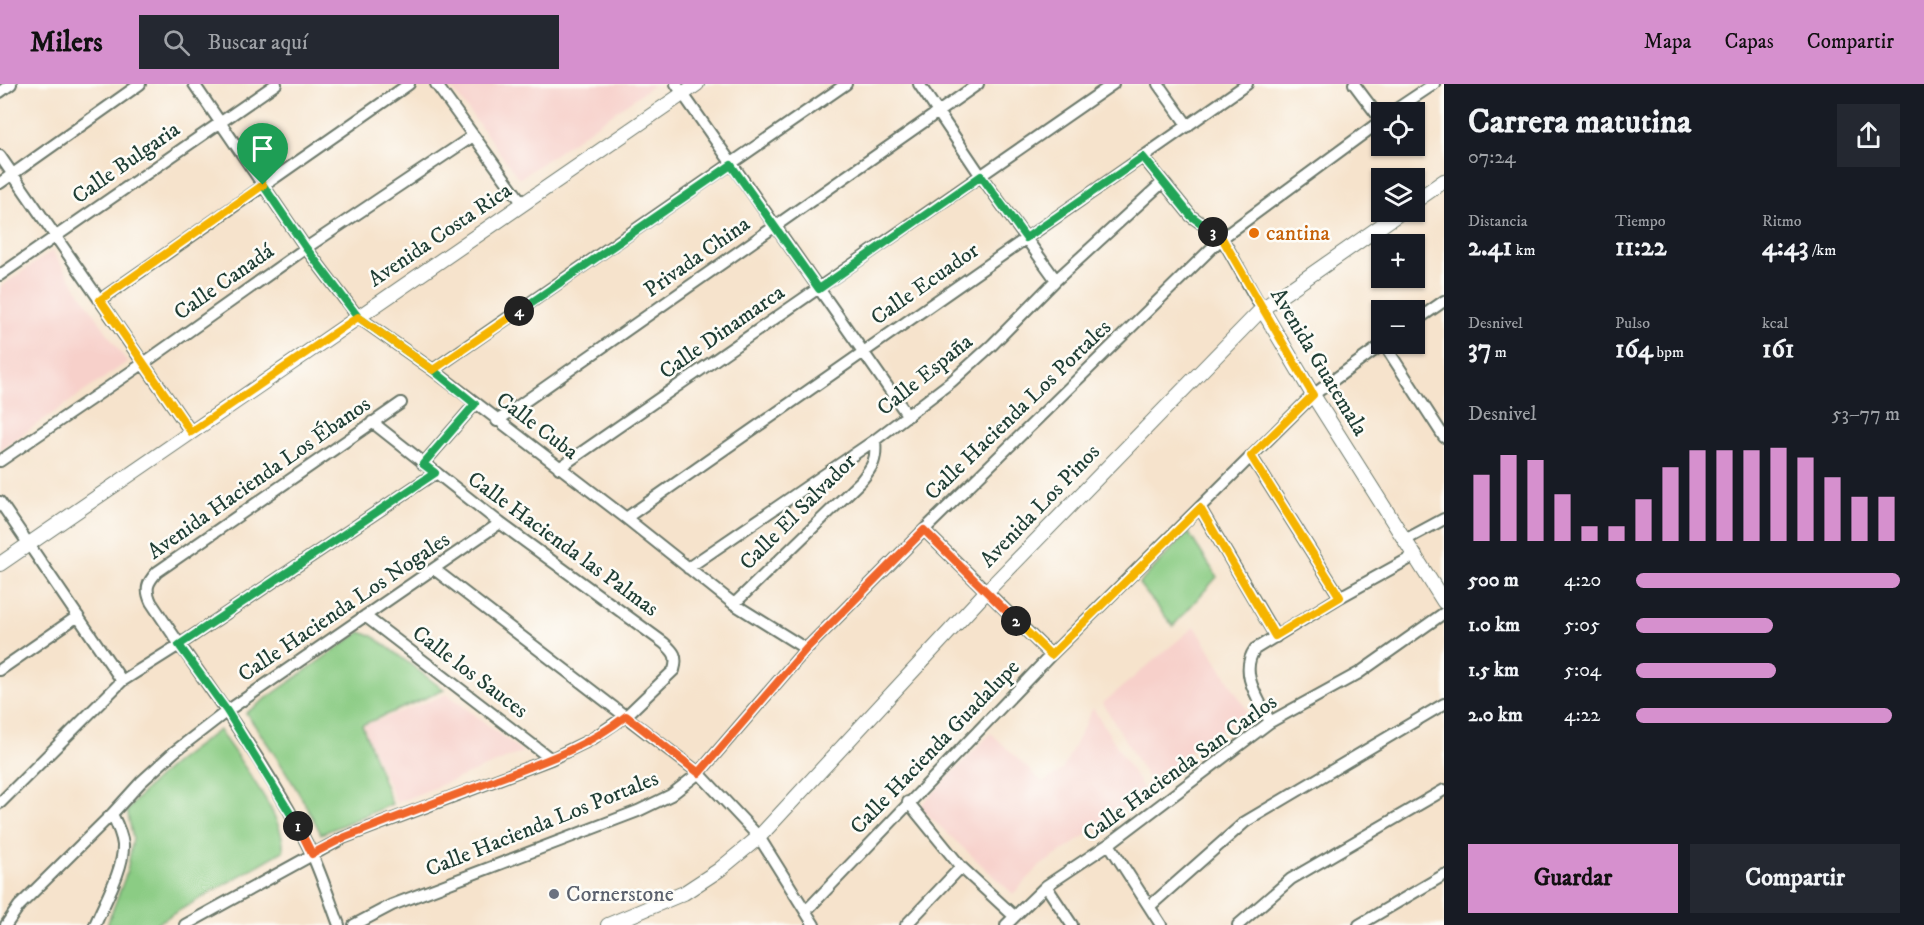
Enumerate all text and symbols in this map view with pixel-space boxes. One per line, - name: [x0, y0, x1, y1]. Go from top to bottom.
- search box: [139, 15, 559, 69]
- text: Milers: [30, 25, 103, 60]
- icon: search: [160, 26, 193, 59]
- text: Buscar aquí: [208, 29, 308, 56]
- text: Mapa: [1644, 29, 1691, 55]
- text: Capas: [1724, 29, 1774, 55]
- text: Compartir: [1807, 29, 1894, 55]
- map controls: [1371, 102, 1425, 354]
- button: locate: [1371, 102, 1425, 156]
- text: Carrera matutina: [1468, 102, 1691, 143]
- button: share: [1837, 104, 1900, 167]
- street label: Calle Bulgaria: [67, 116, 186, 210]
- pin: [237, 123, 288, 185]
- icon: arrive: [246, 132, 279, 165]
- text: 07:24: [1468, 145, 1516, 170]
- button: layers: [1371, 168, 1425, 222]
- street label: Avenida Costa Rica: [363, 177, 517, 293]
- street label: Privada China: [639, 210, 756, 303]
- text: Distancia: [1468, 211, 1527, 231]
- text: Tiempo: [1615, 211, 1666, 231]
- text: Ritmo: [1762, 211, 1802, 231]
- pin: 3: [1198, 217, 1228, 247]
- place label: cantina: [1266, 220, 1330, 247]
- text: 3: [1210, 222, 1216, 242]
- marker: cantina: [1247, 226, 1261, 240]
- text: 2.41: [1468, 231, 1512, 264]
- text: 11:22: [1615, 231, 1666, 264]
- text: 4:43: [1762, 231, 1808, 264]
- button: +: [1371, 234, 1425, 288]
- street label: Calle Ecuador: [866, 236, 985, 331]
- street label: Calle Canadá: [169, 237, 280, 326]
- text: km: [1512, 240, 1536, 260]
- text: /km: [1808, 240, 1836, 260]
- street label: Calle Dinamarca: [654, 279, 790, 385]
- street label: Avenida Guatemala: [1264, 283, 1374, 441]
- pin: 4: [504, 296, 534, 326]
- button: −: [1371, 300, 1425, 354]
- text: 4: [514, 301, 524, 321]
- text: Desnivel: [1468, 313, 1523, 333]
- text: Pulso: [1615, 313, 1650, 333]
- text: kcal: [1762, 313, 1788, 333]
- street label: Calle Hacienda Los Portales: [919, 314, 1117, 506]
- street label: Calle España: [872, 328, 979, 422]
- text: 37: [1468, 333, 1491, 366]
- text: 164: [1615, 333, 1653, 366]
- text: 161: [1762, 333, 1794, 366]
- text: m: [1491, 342, 1507, 362]
- text: bpm: [1653, 342, 1684, 362]
- street label: Calle Cuba: [491, 386, 584, 466]
- street label: Avenida Hacienda Los Ébanos: [142, 391, 376, 565]
- text: Desnivel: [1468, 402, 1537, 427]
- text: 53–77 m: [1832, 402, 1900, 427]
- street label: Avenida Los Pinos: [974, 439, 1106, 573]
- street label: Calle El Salvador: [734, 447, 863, 576]
- street label: Calle Hacienda las Palmas: [462, 466, 664, 622]
- street label: Calle Hacienda Los Nogales: [233, 526, 455, 688]
- text: 500 m: [1468, 568, 1519, 593]
- text: 4:20: [1564, 568, 1601, 593]
- pin: 2: [1001, 606, 1031, 636]
- text: 2: [1012, 611, 1020, 631]
- text: 1.0 km: [1468, 613, 1520, 638]
- text: 5:05: [1564, 613, 1600, 638]
- street label: Calle los Sauces: [407, 620, 533, 724]
- street label: Calle Hacienda Guadalupe: [845, 654, 1025, 840]
- text: 1.5 km: [1468, 658, 1519, 683]
- text: 5:04: [1564, 658, 1601, 683]
- street label: Calle Hacienda San Carlos: [1078, 689, 1282, 847]
- text: 2.0 km: [1468, 703, 1523, 728]
- text: 4:22: [1564, 703, 1600, 728]
- street label: Calle Hacienda Los Portales: [422, 765, 662, 883]
- pin: 1: [283, 811, 313, 841]
- text: 1: [295, 816, 301, 836]
- button: Guardar: [1468, 844, 1678, 913]
- button: Compartir: [1690, 844, 1900, 913]
- place label: Cornerstone: [566, 881, 674, 908]
- marker: Cornerstone: [547, 887, 561, 901]

